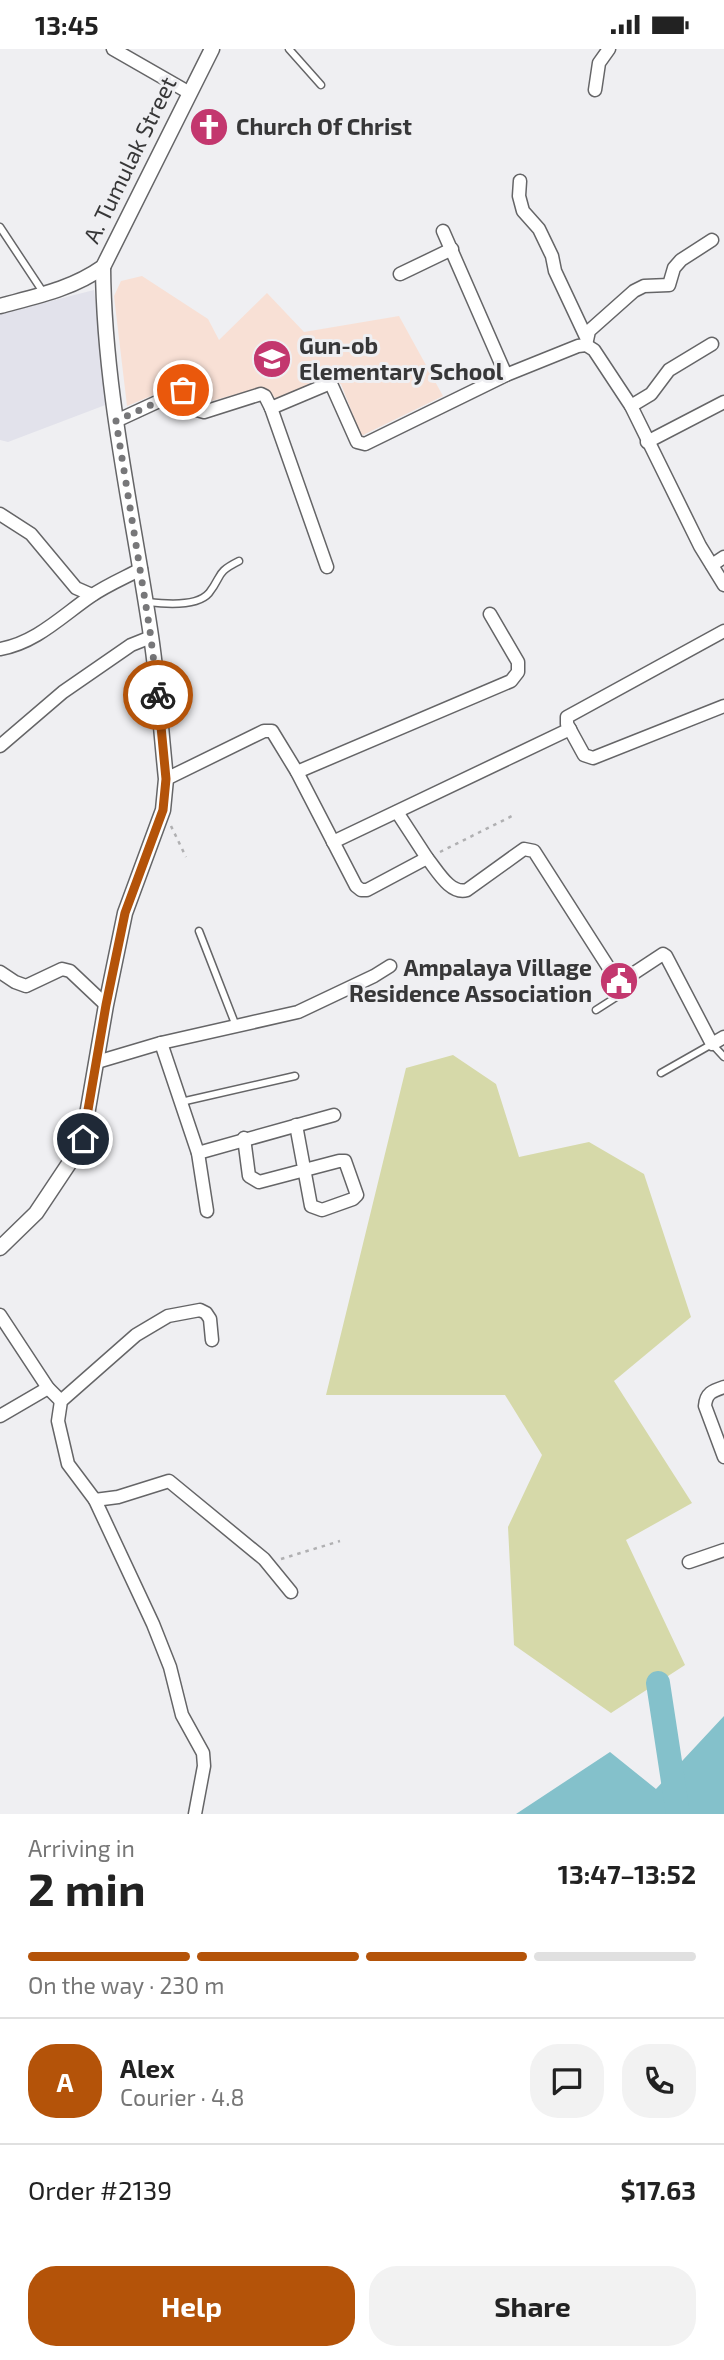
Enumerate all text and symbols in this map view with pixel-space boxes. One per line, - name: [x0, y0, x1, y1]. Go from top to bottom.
- text: 13:45: [35, 9, 99, 40]
- street label: A. Tumulak Street: [77, 71, 182, 247]
- church icon: Church Of Christ: [188, 106, 230, 148]
- place label: Church Of Christ: [236, 112, 412, 140]
- place label: Gun-ob Elementary School: [299, 331, 504, 385]
- school or university icon: Gun-ob Elementary School: [251, 338, 293, 380]
- pin: [153, 360, 213, 420]
- icon: bag: [164, 371, 202, 409]
- courier: [123, 660, 193, 730]
- icon: bike: [139, 676, 177, 714]
- place label: Ampalaya Village Residence Association: [349, 953, 592, 1007]
- public building icon: Ampalaya Village Residence Association: [598, 960, 640, 1002]
- pin: [53, 1109, 113, 1169]
- icon: home: [64, 1120, 102, 1158]
- text: Arriving in: [28, 1834, 135, 1862]
- text: 13:47–13:52: [558, 1858, 696, 1889]
- text: 2 min: [28, 1860, 146, 1915]
- text: On the way · 230 m: [28, 1971, 224, 1999]
- button: chat: [530, 2044, 604, 2118]
- button: phone: [622, 2044, 696, 2118]
- text: Alex: [120, 2052, 175, 2083]
- text: A: [57, 2066, 73, 2097]
- text: Courier · 4.8: [120, 2083, 244, 2111]
- text: Order #2139: [28, 2174, 172, 2205]
- text: $17.63: [621, 2174, 696, 2205]
- button: Help: [28, 2266, 355, 2346]
- button: Share: [369, 2266, 696, 2346]

